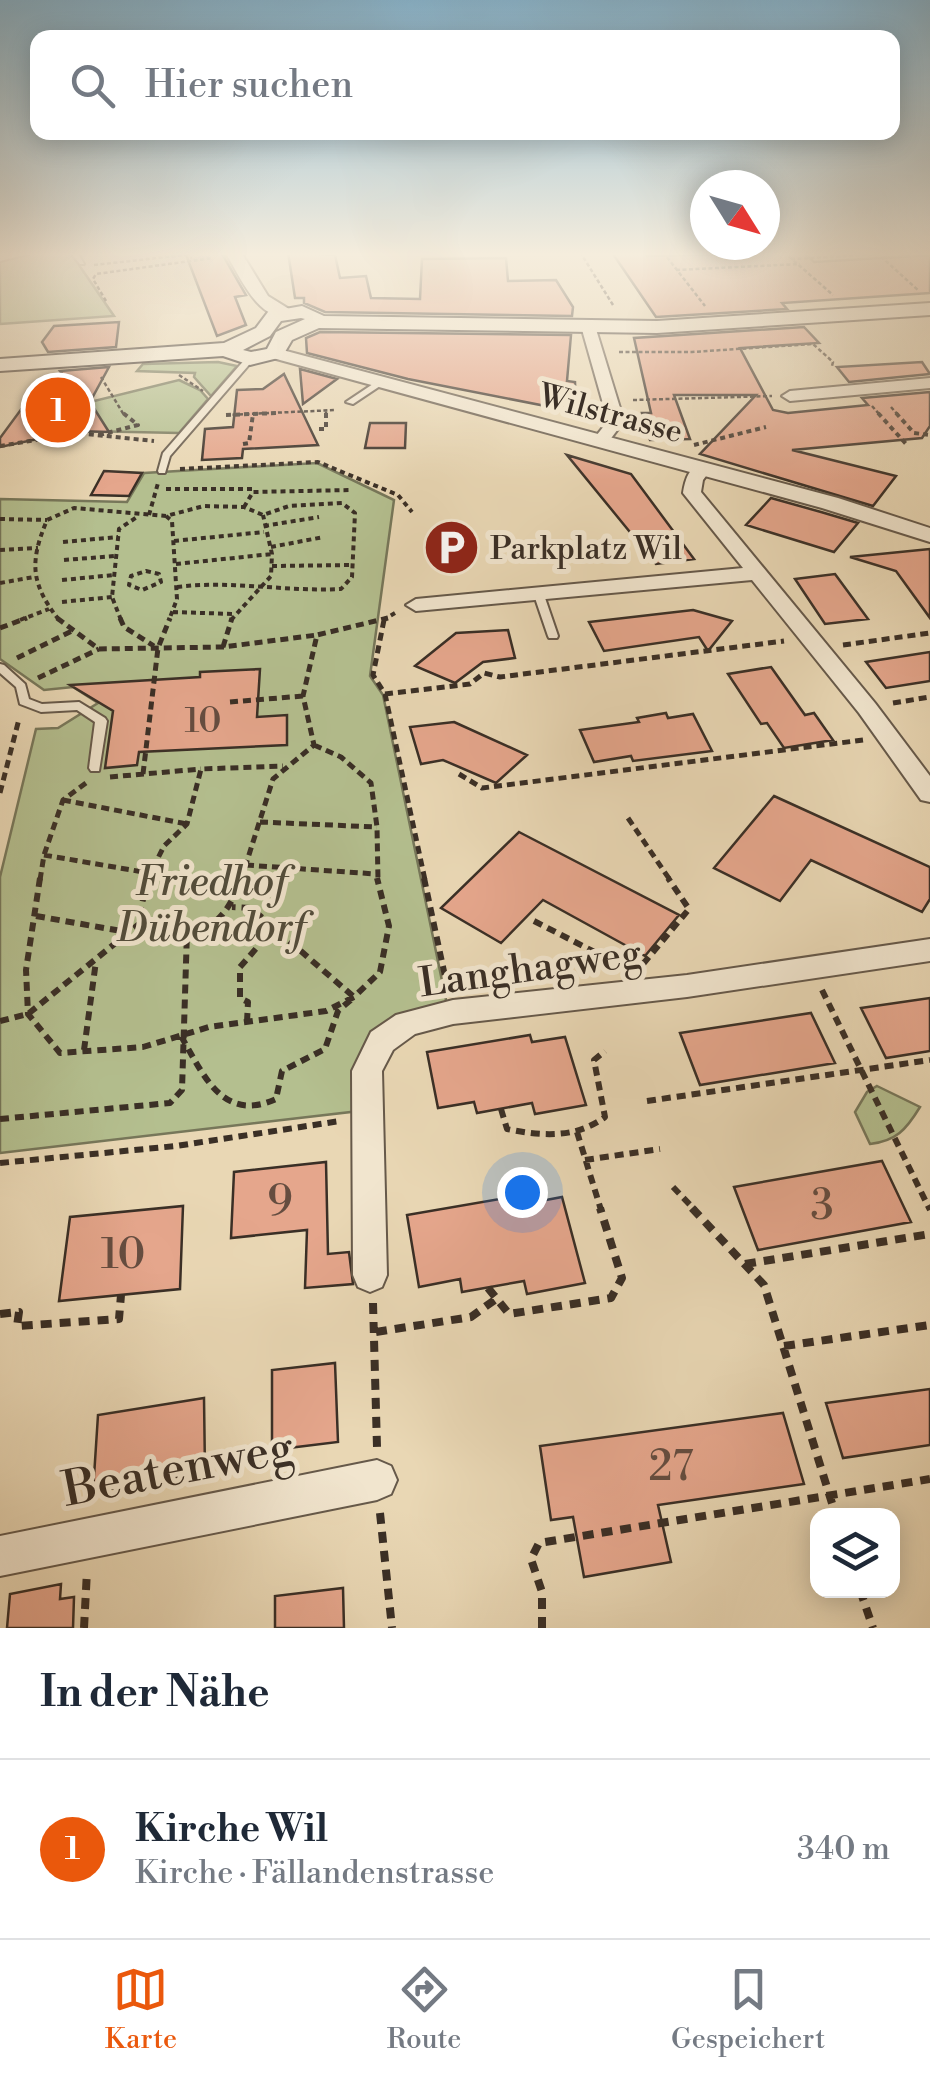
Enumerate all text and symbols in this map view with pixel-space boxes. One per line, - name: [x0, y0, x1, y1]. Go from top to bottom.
- search box: [30, 30, 900, 140]
- icon: search: [65, 58, 120, 113]
- text: Hier suchen: [145, 62, 353, 109]
- north arrow: [690, 170, 780, 260]
- pin: 1: [26, 372, 90, 448]
- street label: Wilstrasse: [533, 375, 687, 452]
- parking icon: Parkplatz Wil: [421, 518, 481, 578]
- place label: Parkplatz Wil: [490, 529, 682, 569]
- house number: 10: [184, 700, 222, 743]
- park label: Friedhof Dübendorf: [116, 858, 314, 954]
- street label: Langhagweg: [416, 929, 645, 1010]
- your location: [497, 1167, 548, 1218]
- house number: 9: [267, 1176, 293, 1229]
- house number: 3: [810, 1180, 834, 1233]
- house number: 10: [101, 1229, 145, 1282]
- street label: Beatenweg: [57, 1418, 299, 1522]
- house number: 27: [649, 1441, 693, 1494]
- map controls: [810, 1508, 900, 1598]
- button: layers: [810, 1508, 900, 1598]
- text: In der Nähe: [40, 1667, 270, 1720]
- text: Kirche Wil: [135, 1806, 328, 1853]
- text: 1: [65, 1829, 80, 1869]
- text: 340 m: [797, 1829, 890, 1869]
- text: Kirche · Fällandenstrasse: [135, 1853, 494, 1893]
- tab: Karte: [105, 1962, 177, 2057]
- tab: Route: [387, 1962, 461, 2057]
- tab: Gespeichert: [671, 1962, 825, 2057]

